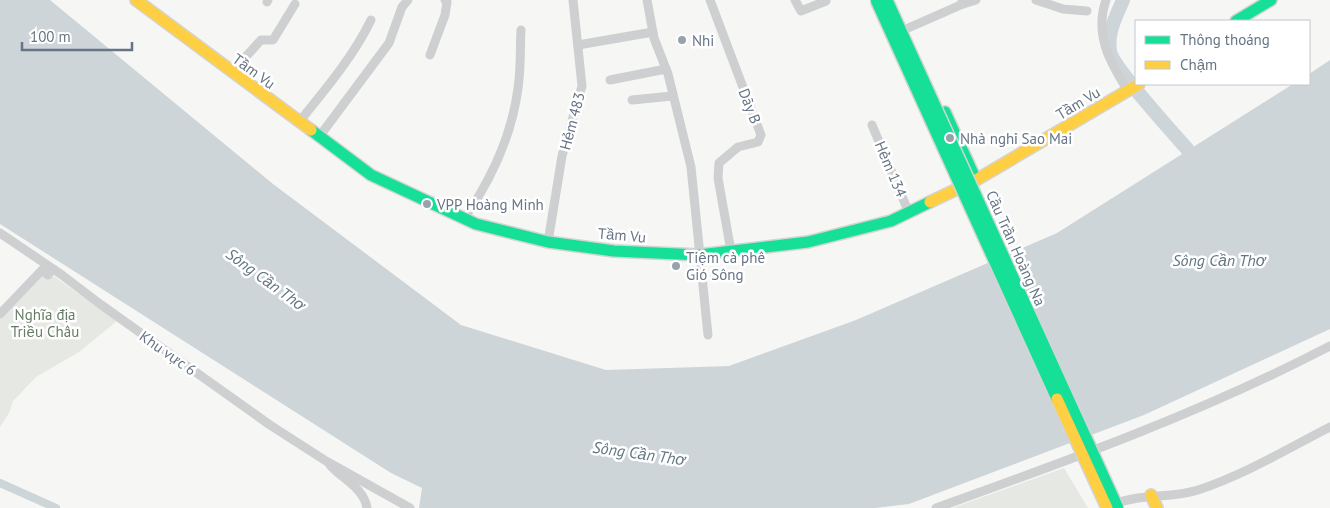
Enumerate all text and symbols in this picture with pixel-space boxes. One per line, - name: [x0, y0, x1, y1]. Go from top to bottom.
- scale bar: [22, 20, 132, 52]
- legend: [1135, 20, 1310, 85]
- text: 100 m: [30, 27, 71, 46]
- text: Thông thoáng: [1180, 30, 1270, 49]
- place label: Nhi: [692, 31, 714, 50]
- marker: Nhi: [676, 34, 688, 46]
- street label: Tầm Vu: [229, 49, 279, 93]
- text: Chậm: [1180, 55, 1217, 74]
- street label: Tầm Vu: [1052, 82, 1104, 124]
- street label: Dãy B: [735, 86, 765, 126]
- street label: Hẻm 483: [555, 90, 589, 152]
- place label: Nhà nghỉ Sao Mai: [960, 129, 1072, 148]
- marker: Nhà nghỉ Sao Mai: [944, 132, 956, 144]
- street label: Hẻm 134: [871, 138, 911, 200]
- street label: Cầu Trần Hoàng Na: [982, 187, 1050, 309]
- place label: VPP Hoàng Minh: [436, 195, 544, 214]
- marker: VPP Hoàng Minh: [421, 198, 433, 210]
- street label: Tầm Vu: [597, 223, 647, 247]
- water label: Sông Cần Thơ: [222, 244, 311, 315]
- place label: Tiệm cà phê Gió Sông: [686, 248, 765, 284]
- water label: Sông Cần Thơ: [1172, 250, 1267, 270]
- marker: Tiệm cà phê Gió Sông: [670, 260, 682, 272]
- park label: Nghĩa địa Triều Châu: [11, 305, 79, 341]
- street label: Khu vực 6: [136, 327, 200, 379]
- water label: Sông Cần Thơ: [592, 437, 688, 470]

